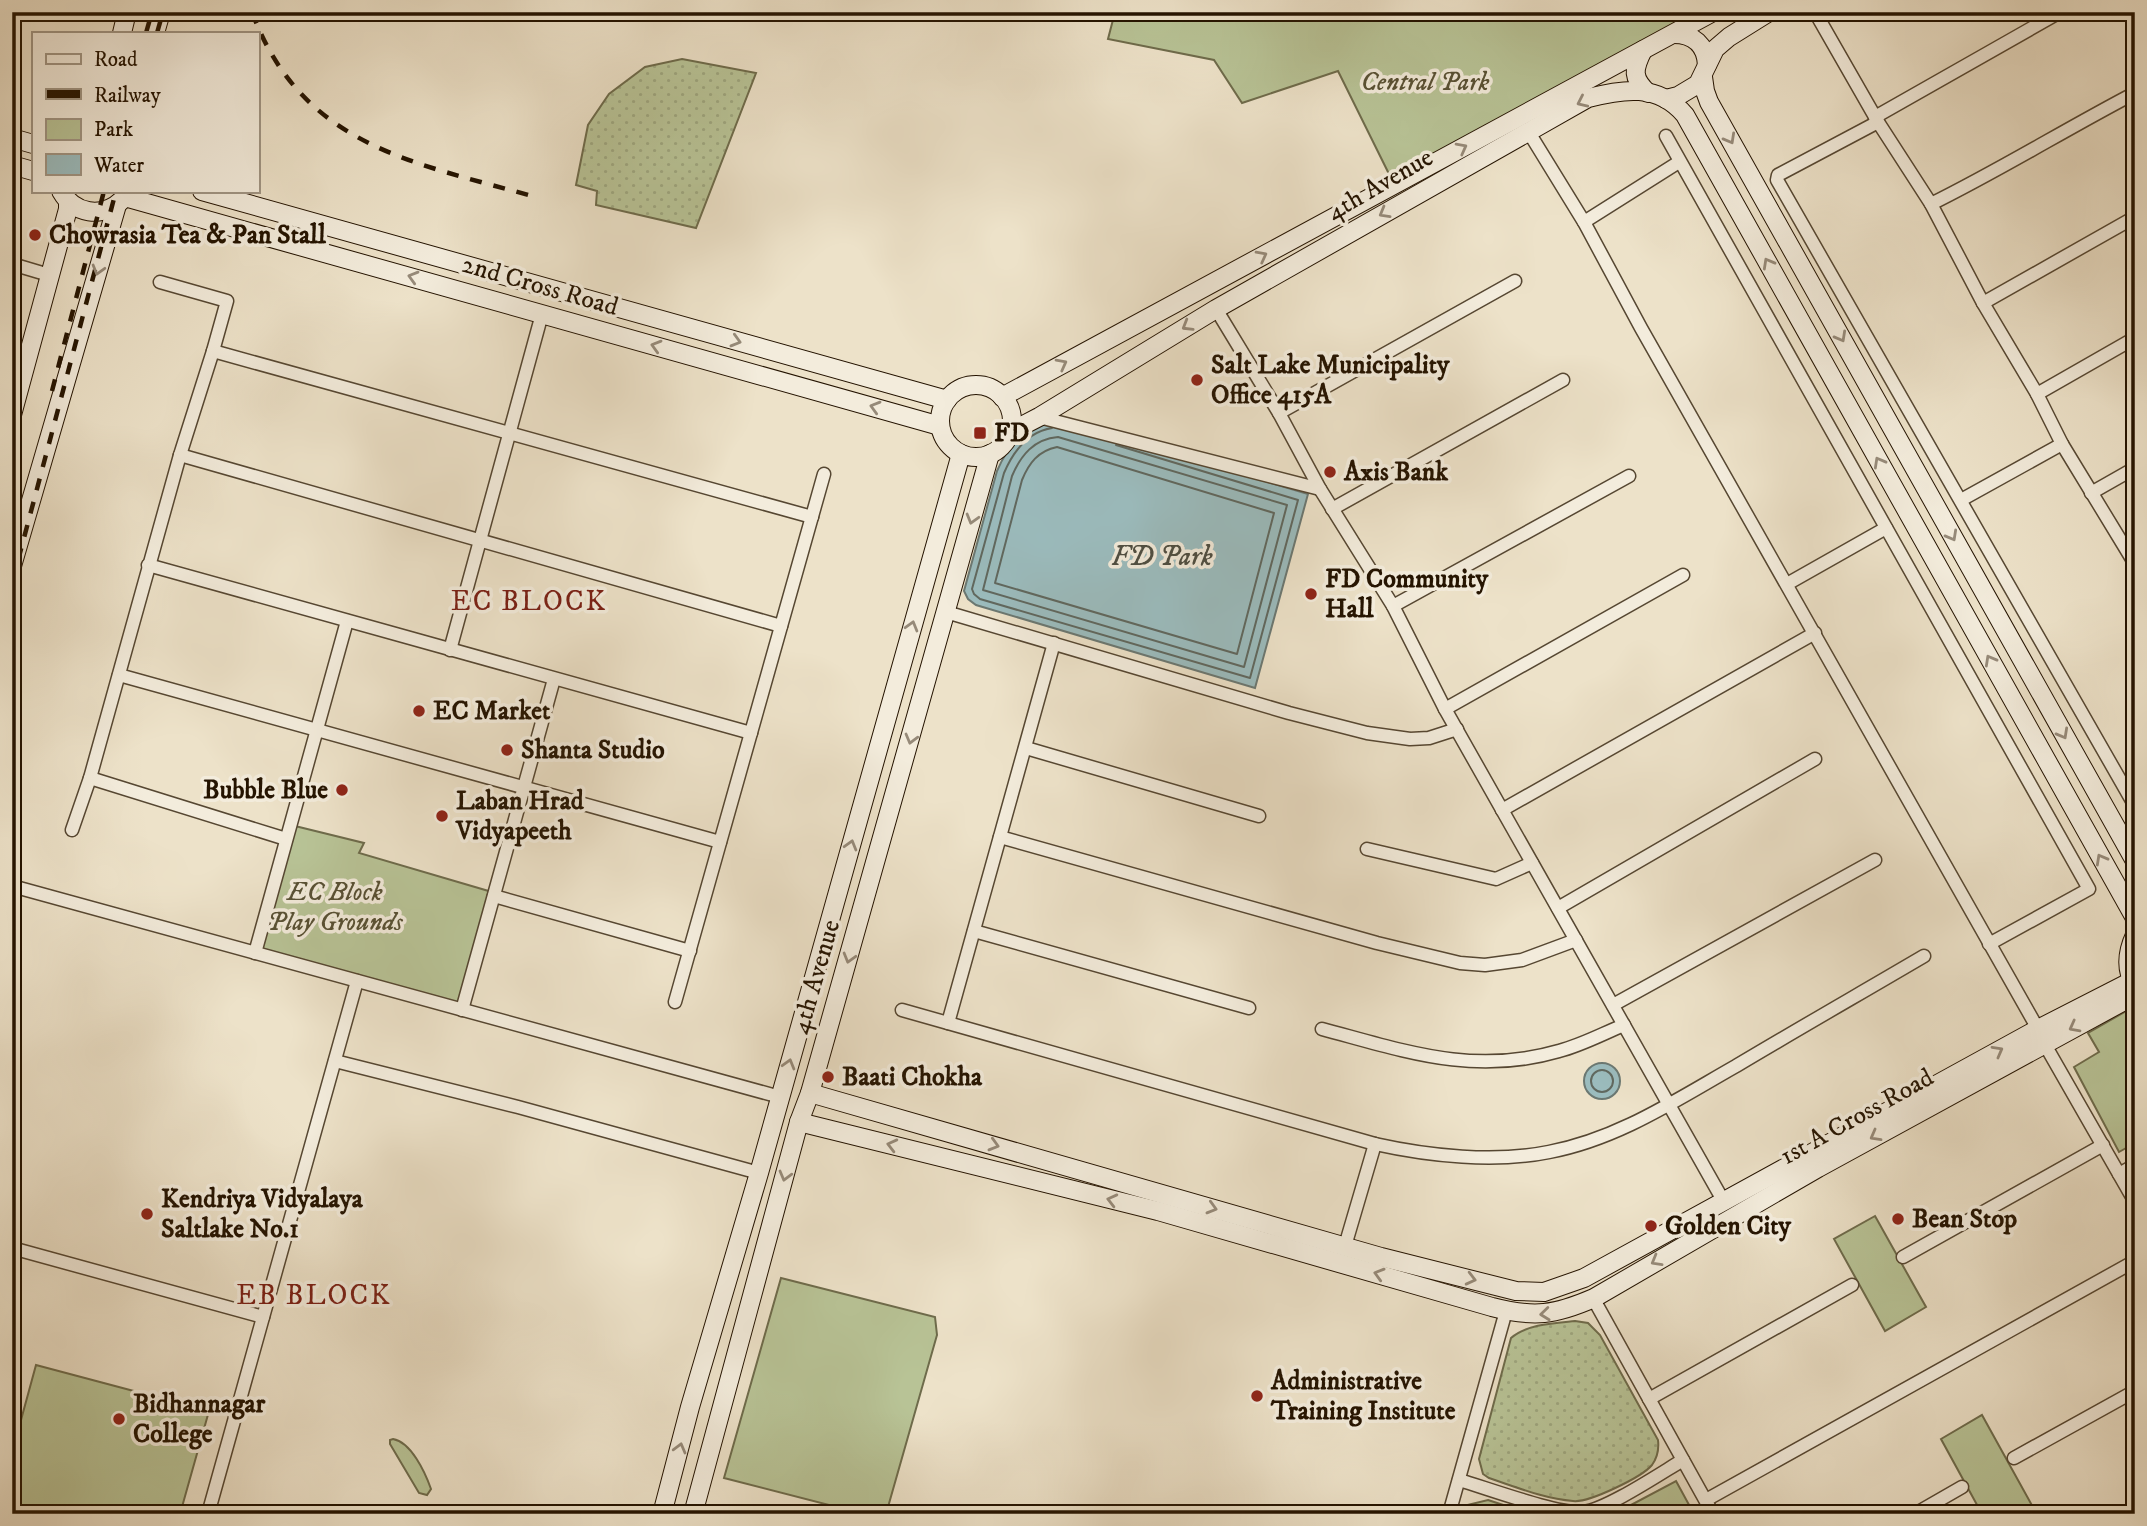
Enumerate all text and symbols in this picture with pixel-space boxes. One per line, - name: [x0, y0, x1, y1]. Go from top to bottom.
- legend: [32, 32, 259, 192]
- text: Road: [94, 47, 138, 73]
- park label: Central Park: [1361, 66, 1489, 99]
- text: Railway: [94, 83, 162, 109]
- one-way arrow: [1577, 94, 1589, 108]
- text: Park: [94, 117, 134, 143]
- one-way arrow: [1722, 131, 1735, 144]
- street label: 4th Avenue: [1321, 141, 1439, 229]
- one-way arrow: [1455, 143, 1468, 156]
- text: Water: [93, 153, 144, 179]
- one-way arrow: [1379, 205, 1391, 218]
- place label: Chowrasia Tea & Pan Stall: [49, 219, 327, 252]
- marker: Chowrasia Tea & Pan Stall: [27, 227, 43, 243]
- street label: 2nd Cross Road: [458, 248, 622, 324]
- one-way arrow: [1255, 251, 1267, 264]
- one-way arrow: [1763, 258, 1776, 271]
- one-way arrow: [91, 264, 106, 276]
- one-way arrow: [407, 271, 419, 286]
- one-way arrow: [1181, 318, 1194, 331]
- one-way arrow: [1833, 330, 1846, 342]
- one-way arrow: [730, 332, 742, 347]
- one-way arrow: [650, 339, 662, 354]
- place label: Salt Lake Municipality Office 415A: [1211, 349, 1450, 412]
- one-way arrow: [1055, 359, 1067, 372]
- marker: Salt Lake Municipality Office 415A: [1189, 372, 1205, 388]
- one-way arrow: [869, 401, 881, 415]
- place label: FD: [994, 417, 1029, 450]
- marker: FD: [972, 425, 988, 441]
- place label: Axis Bank: [1343, 456, 1449, 489]
- one-way arrow: [1874, 457, 1887, 469]
- marker: Axis Bank: [1322, 464, 1338, 480]
- one-way arrow: [966, 513, 980, 525]
- one-way arrow: [1944, 528, 1957, 541]
- water label: FD Park: [1111, 539, 1213, 574]
- place label: FD Community Hall: [1325, 563, 1489, 626]
- district label: EC BLOCK: [451, 584, 607, 619]
- marker: FD Community Hall: [1303, 586, 1319, 602]
- one-way arrow: [904, 620, 919, 632]
- one-way arrow: [1985, 655, 1998, 668]
- place label: EC Market: [433, 695, 551, 728]
- marker: EC Market: [411, 703, 427, 719]
- one-way arrow: [2055, 727, 2068, 739]
- one-way arrow: [905, 732, 919, 744]
- place label: Shanta Studio: [521, 734, 665, 767]
- marker: Shanta Studio: [499, 742, 515, 758]
- place label: Bubble Blue: [203, 774, 328, 807]
- marker: Bubble Blue: [334, 782, 350, 798]
- place label: Laban Hrad Vidyapeeth: [455, 785, 585, 848]
- marker: Laban Hrad Vidyapeeth: [434, 808, 450, 824]
- one-way arrow: [843, 839, 857, 851]
- one-way arrow: [2096, 853, 2109, 866]
- park label: EC Block Play Grounds: [267, 876, 404, 939]
- street label: 4th Avenue: [784, 916, 848, 1038]
- one-way arrow: [843, 951, 858, 963]
- one-way arrow: [2069, 1019, 2082, 1033]
- one-way arrow: [1991, 1046, 2003, 1059]
- one-way arrow: [781, 1058, 796, 1070]
- place label: Baati Chokha: [842, 1061, 983, 1094]
- street label: 1st A Cross Road: [1774, 1061, 1940, 1173]
- marker: Baati Chokha: [820, 1069, 836, 1085]
- one-way arrow: [1869, 1128, 1882, 1141]
- one-way arrow: [987, 1137, 999, 1152]
- one-way arrow: [886, 1139, 898, 1153]
- one-way arrow: [779, 1169, 793, 1181]
- place label: Kendriya Vidyalaya Saltlake No.1: [161, 1183, 364, 1246]
- one-way arrow: [1106, 1194, 1118, 1208]
- one-way arrow: [1206, 1200, 1218, 1215]
- place label: Bean Stop: [1912, 1203, 2017, 1236]
- marker: Kendriya Vidyalaya Saltlake No.1: [139, 1206, 155, 1222]
- place label: Golden City: [1665, 1210, 1792, 1243]
- marker: Bean Stop: [1890, 1211, 1906, 1227]
- marker: Golden City: [1643, 1218, 1659, 1234]
- one-way arrow: [1650, 1253, 1663, 1266]
- one-way arrow: [1373, 1268, 1385, 1283]
- one-way arrow: [1465, 1271, 1477, 1285]
- district label: EB BLOCK: [236, 1278, 392, 1313]
- one-way arrow: [1539, 1306, 1551, 1321]
- place label: Administrative Training Institute: [1270, 1365, 1456, 1428]
- place label: Bidhannagar College: [133, 1388, 266, 1451]
- marker: Administrative Training Institute: [1249, 1388, 1265, 1404]
- marker: Bidhannagar College: [111, 1411, 127, 1427]
- one-way arrow: [672, 1442, 686, 1454]

